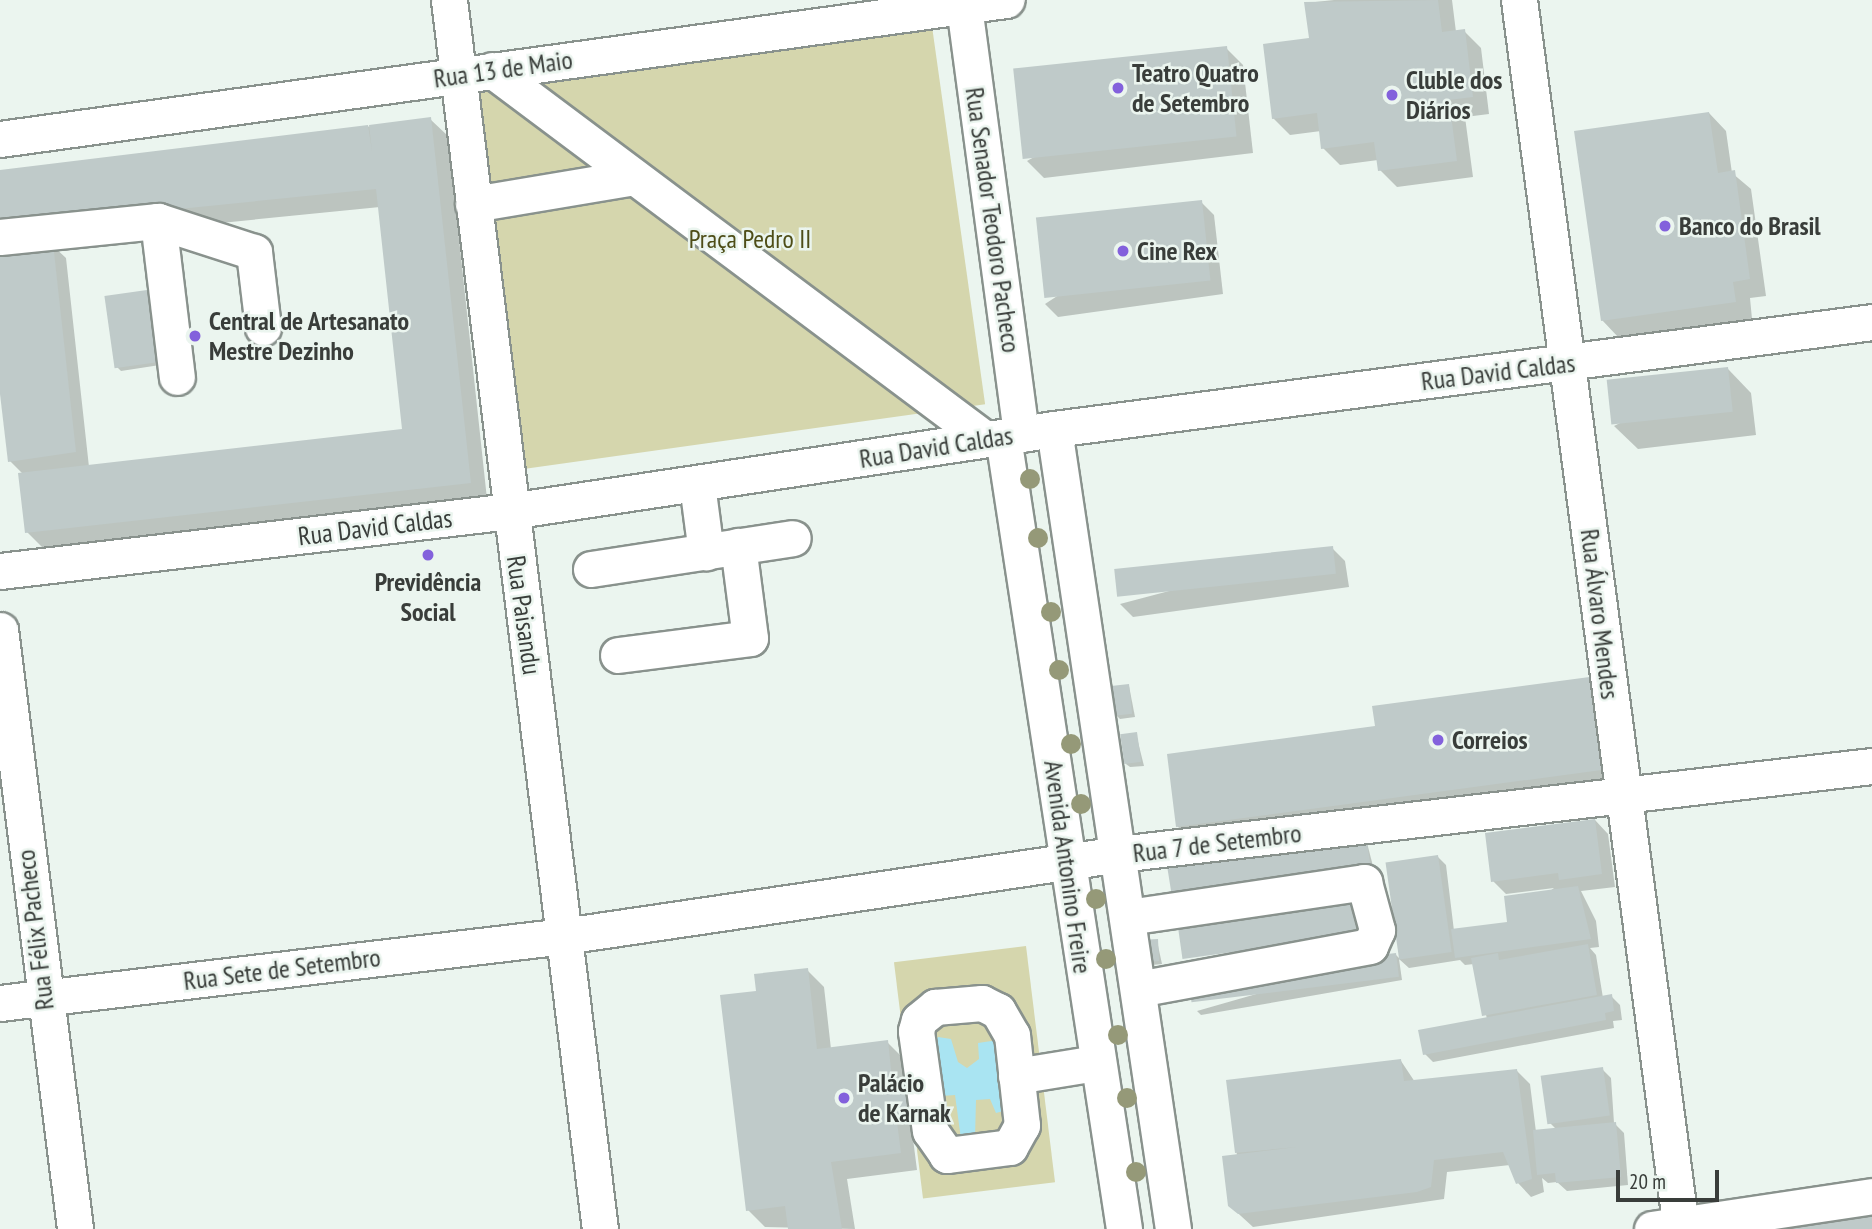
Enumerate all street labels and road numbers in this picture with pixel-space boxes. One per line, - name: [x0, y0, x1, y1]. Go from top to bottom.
- street label: Rua 13 de Maio: [432, 44, 574, 94]
- street label: Rua Senador Teodoro Pacheco: [959, 85, 1027, 355]
- street label: Rua David Caldas: [1419, 347, 1577, 397]
- street label: Rua David Caldas: [857, 419, 1015, 475]
- street label: Rua David Caldas: [296, 502, 454, 552]
- street label: Rua Álvaro Mendes: [1574, 527, 1626, 701]
- street label: Rua Paisandu: [500, 553, 548, 677]
- street label: Avenida Antonino Freire: [1038, 758, 1098, 976]
- street label: Rua 7 de Setembro: [1130, 817, 1304, 869]
- street label: Rua Félix Pacheco: [10, 848, 60, 1012]
- street label: Rua Sete de Setembro: [182, 941, 382, 997]

